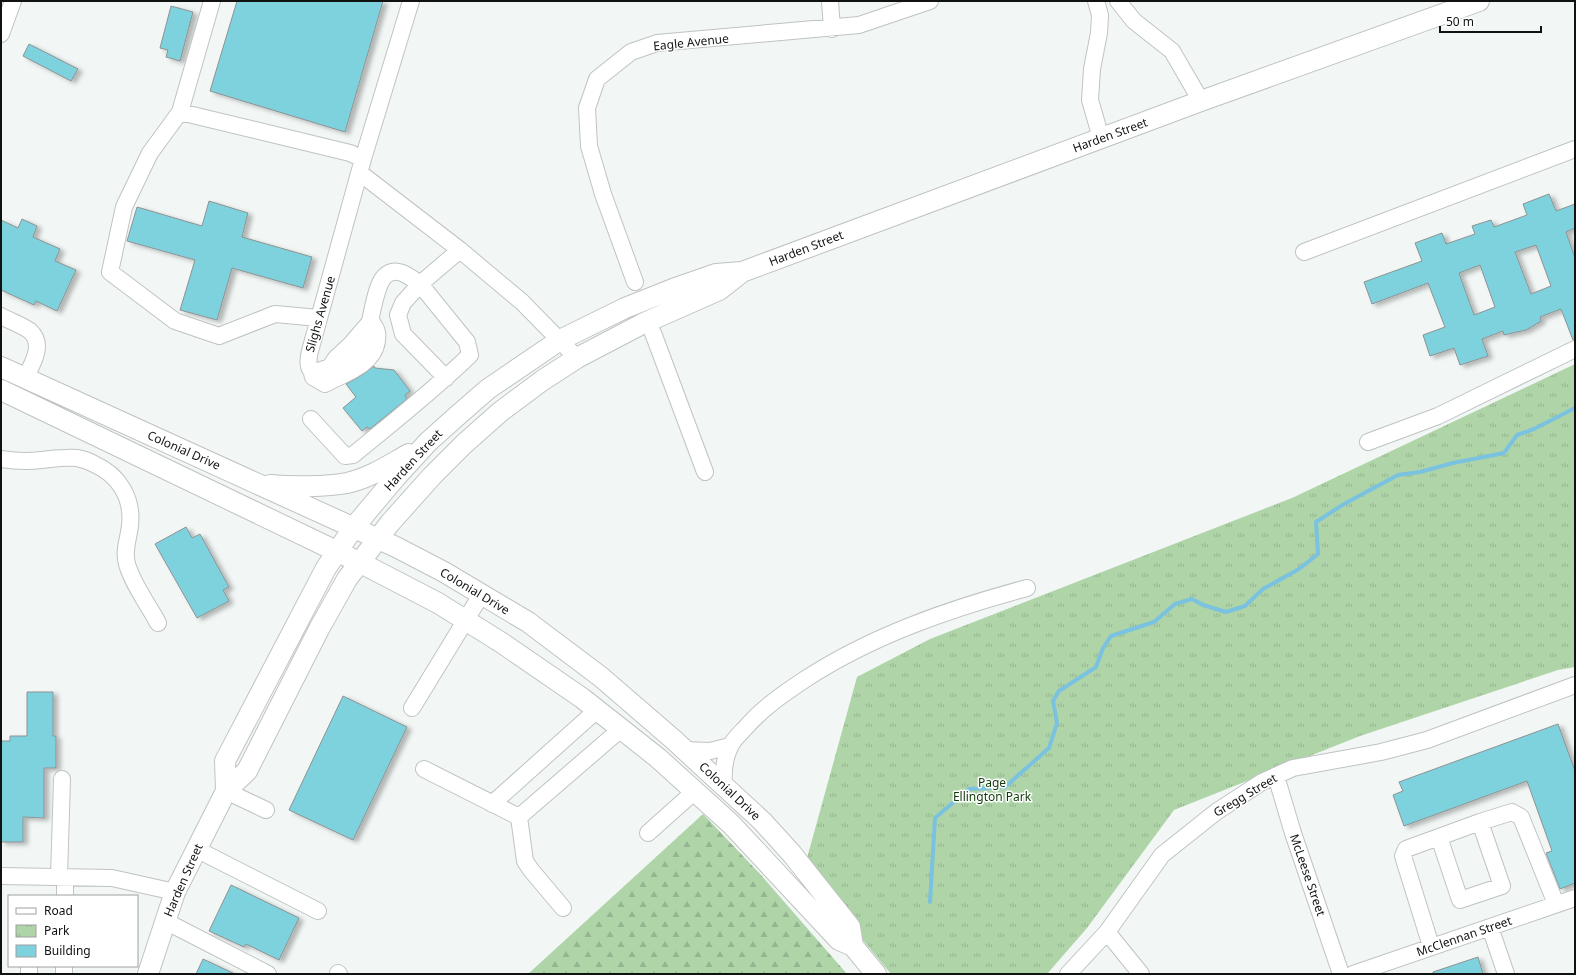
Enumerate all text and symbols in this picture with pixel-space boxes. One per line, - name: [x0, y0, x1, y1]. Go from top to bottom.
- scale bar: [1440, 8, 1541, 34]
- text: 50 m: [1446, 13, 1474, 30]
- street label: Eagle Avenue: [652, 30, 730, 54]
- street label: Harden Street: [1070, 113, 1150, 156]
- street label: Harden Street: [766, 226, 846, 270]
- street label: Slighs Avenue: [301, 274, 339, 354]
- street label: Harden Street: [380, 425, 446, 495]
- street label: Colonial Drive: [145, 426, 223, 474]
- street label: Colonial Drive: [437, 564, 513, 619]
- street label: Colonial Drive: [696, 758, 765, 824]
- street label: Gregg Street: [1210, 769, 1281, 821]
- park label: Page Ellington Park: [953, 774, 1032, 805]
- street label: McLeese Street: [1286, 832, 1330, 919]
- street label: Harden Street: [159, 840, 207, 919]
- legend: [8, 895, 138, 967]
- text: Road: [44, 902, 73, 919]
- street label: McClennan Street: [1414, 912, 1515, 960]
- text: Park: [44, 922, 70, 939]
- text: Building: [44, 942, 91, 959]

